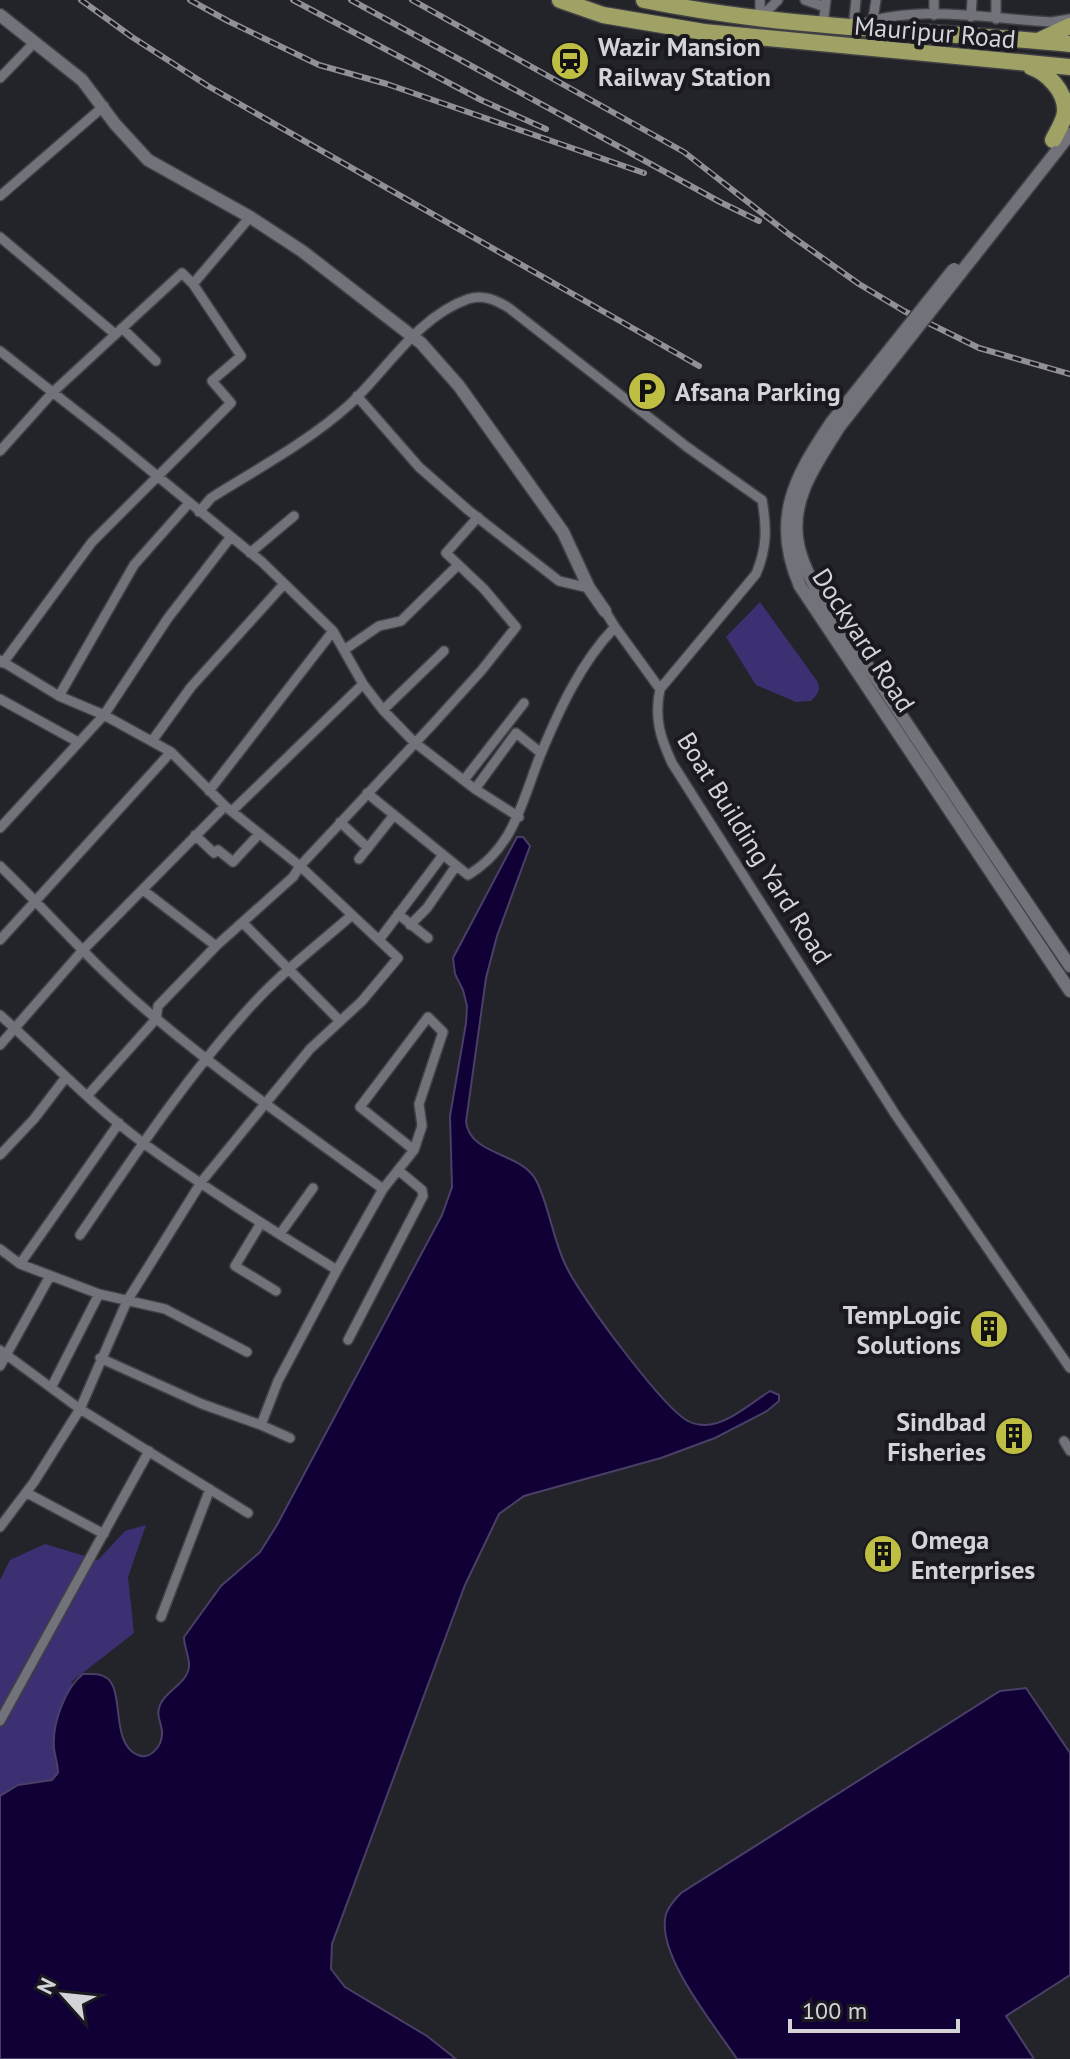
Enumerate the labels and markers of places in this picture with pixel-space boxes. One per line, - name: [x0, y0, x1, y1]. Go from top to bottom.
- place label: Wazir Mansion Railway Station: [598, 30, 771, 93]
- station icon: Wazir Mansion Railway Station: [549, 40, 591, 82]
- parking icon: Afsana Parking: [626, 370, 668, 412]
- place label: Afsana Parking: [675, 375, 841, 408]
- place label: TempLogic Solutions: [843, 1298, 961, 1361]
- building icon: TempLogic Solutions: [968, 1308, 1010, 1350]
- place label: Sindbad Fisheries: [887, 1405, 986, 1468]
- building icon: Sindbad Fisheries: [993, 1415, 1035, 1457]
- place label: Omega Enterprises: [911, 1523, 1035, 1586]
- building icon: Omega Enterprises: [862, 1533, 904, 1575]

